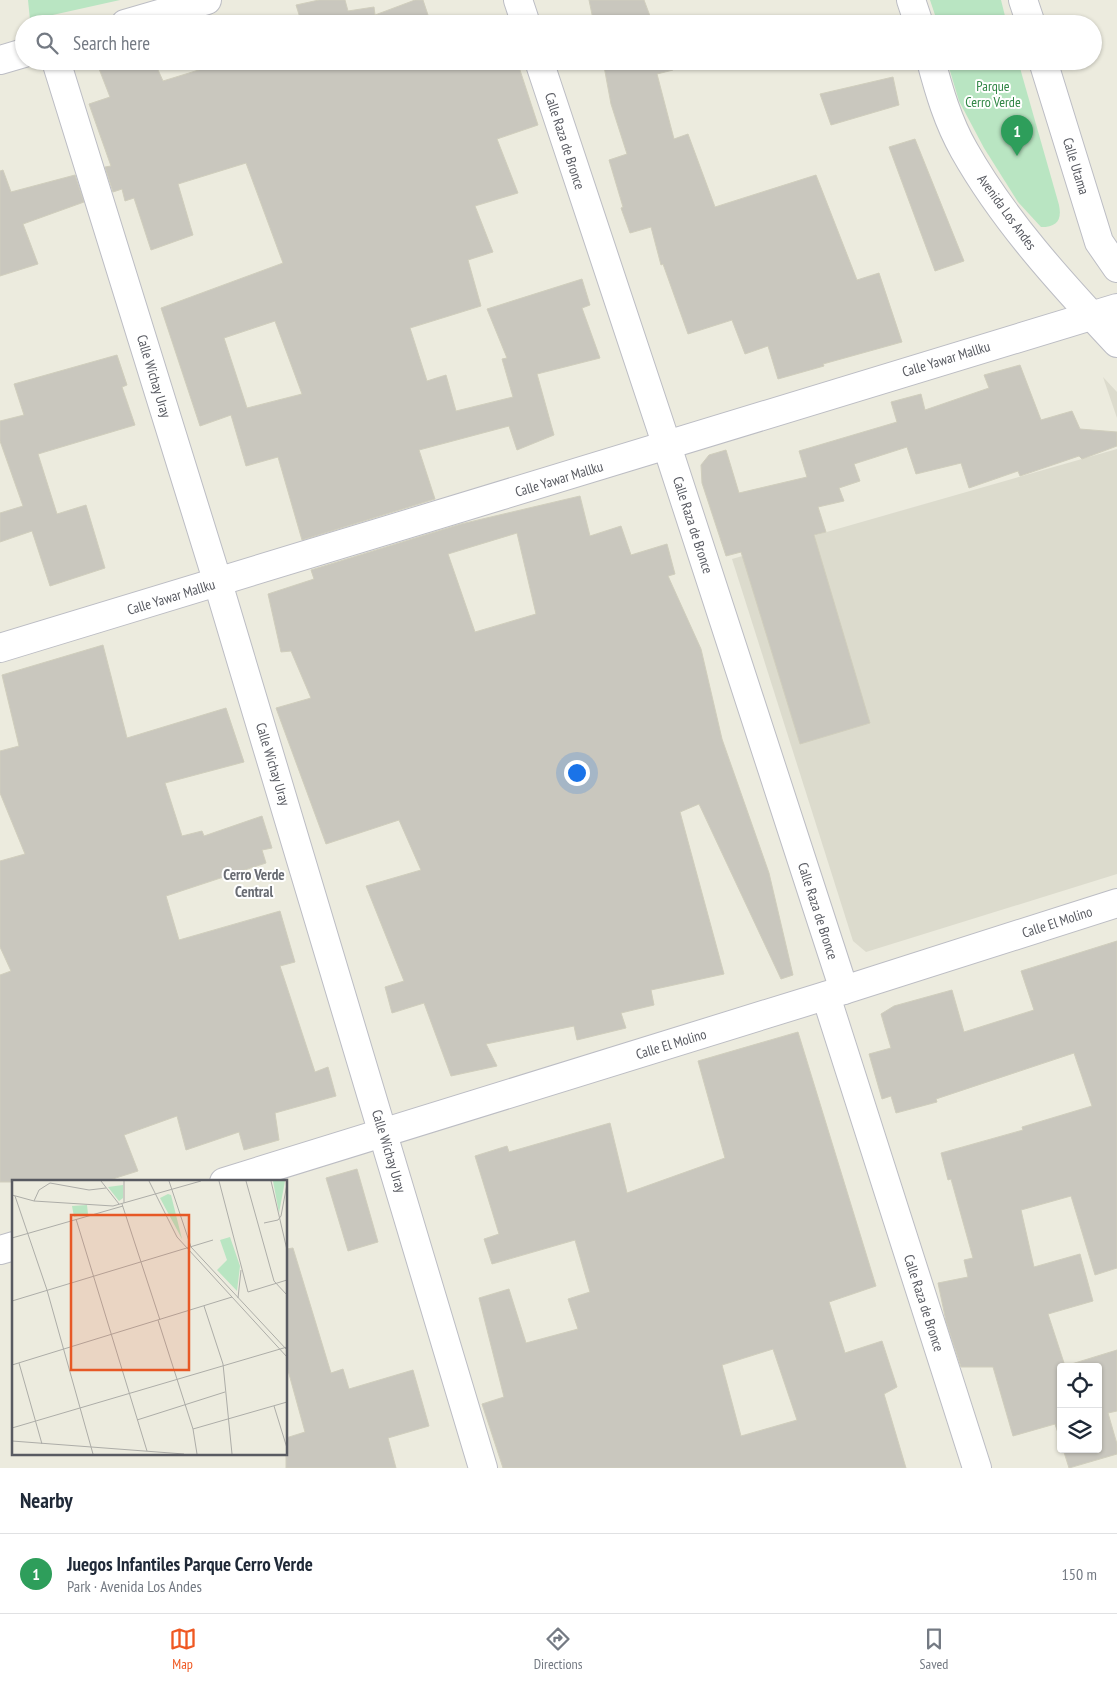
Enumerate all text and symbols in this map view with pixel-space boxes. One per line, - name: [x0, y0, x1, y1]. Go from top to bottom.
- search box: [15, 15, 1102, 70]
- icon: search: [33, 29, 61, 57]
- text: Search here: [73, 31, 150, 55]
- park label: Parque Cerro Verde: [965, 77, 1021, 111]
- street label: Calle Raza de Bronce: [541, 90, 589, 192]
- pin: 1: [1001, 115, 1033, 156]
- street label: Calle Utama: [1059, 135, 1093, 197]
- street label: Avenida Los Andes: [974, 171, 1041, 254]
- street label: Calle Wichay Uray: [133, 332, 175, 420]
- street label: Calle Yawar Mallku: [900, 337, 992, 381]
- street label: Calle Yawar Mallku: [513, 457, 605, 501]
- street label: Calle Raza de Bronce: [669, 474, 717, 576]
- street label: Calle Yawar Mallku: [125, 575, 217, 619]
- street label: Calle Wichay Uray: [252, 720, 294, 808]
- your location: [564, 760, 590, 786]
- street label: Calle Raza de Bronce: [794, 860, 842, 962]
- district label: Cerro Verde Central: [223, 865, 285, 901]
- street label: Calle El Molino: [1020, 902, 1094, 942]
- street label: Calle El Molino: [634, 1025, 708, 1063]
- street label: Calle Wichay Uray: [368, 1107, 410, 1195]
- inset map: [12, 1180, 288, 1456]
- street label: Calle Raza de Bronce: [900, 1252, 948, 1354]
- map controls: [1057, 1363, 1102, 1453]
- button: locate: [1057, 1363, 1102, 1408]
- button: layers: [1057, 1408, 1102, 1453]
- text: Nearby: [20, 1487, 73, 1514]
- text: Juegos Infantiles Parque Cerro Verde: [67, 1552, 313, 1576]
- text: 1: [32, 1564, 40, 1584]
- text: 150 m: [1062, 1564, 1097, 1584]
- text: Park · Avenida Los Andes: [67, 1576, 202, 1596]
- tab: Map: [169, 1625, 197, 1673]
- tab: Directions: [534, 1625, 582, 1673]
- tab: Saved: [920, 1625, 948, 1673]

